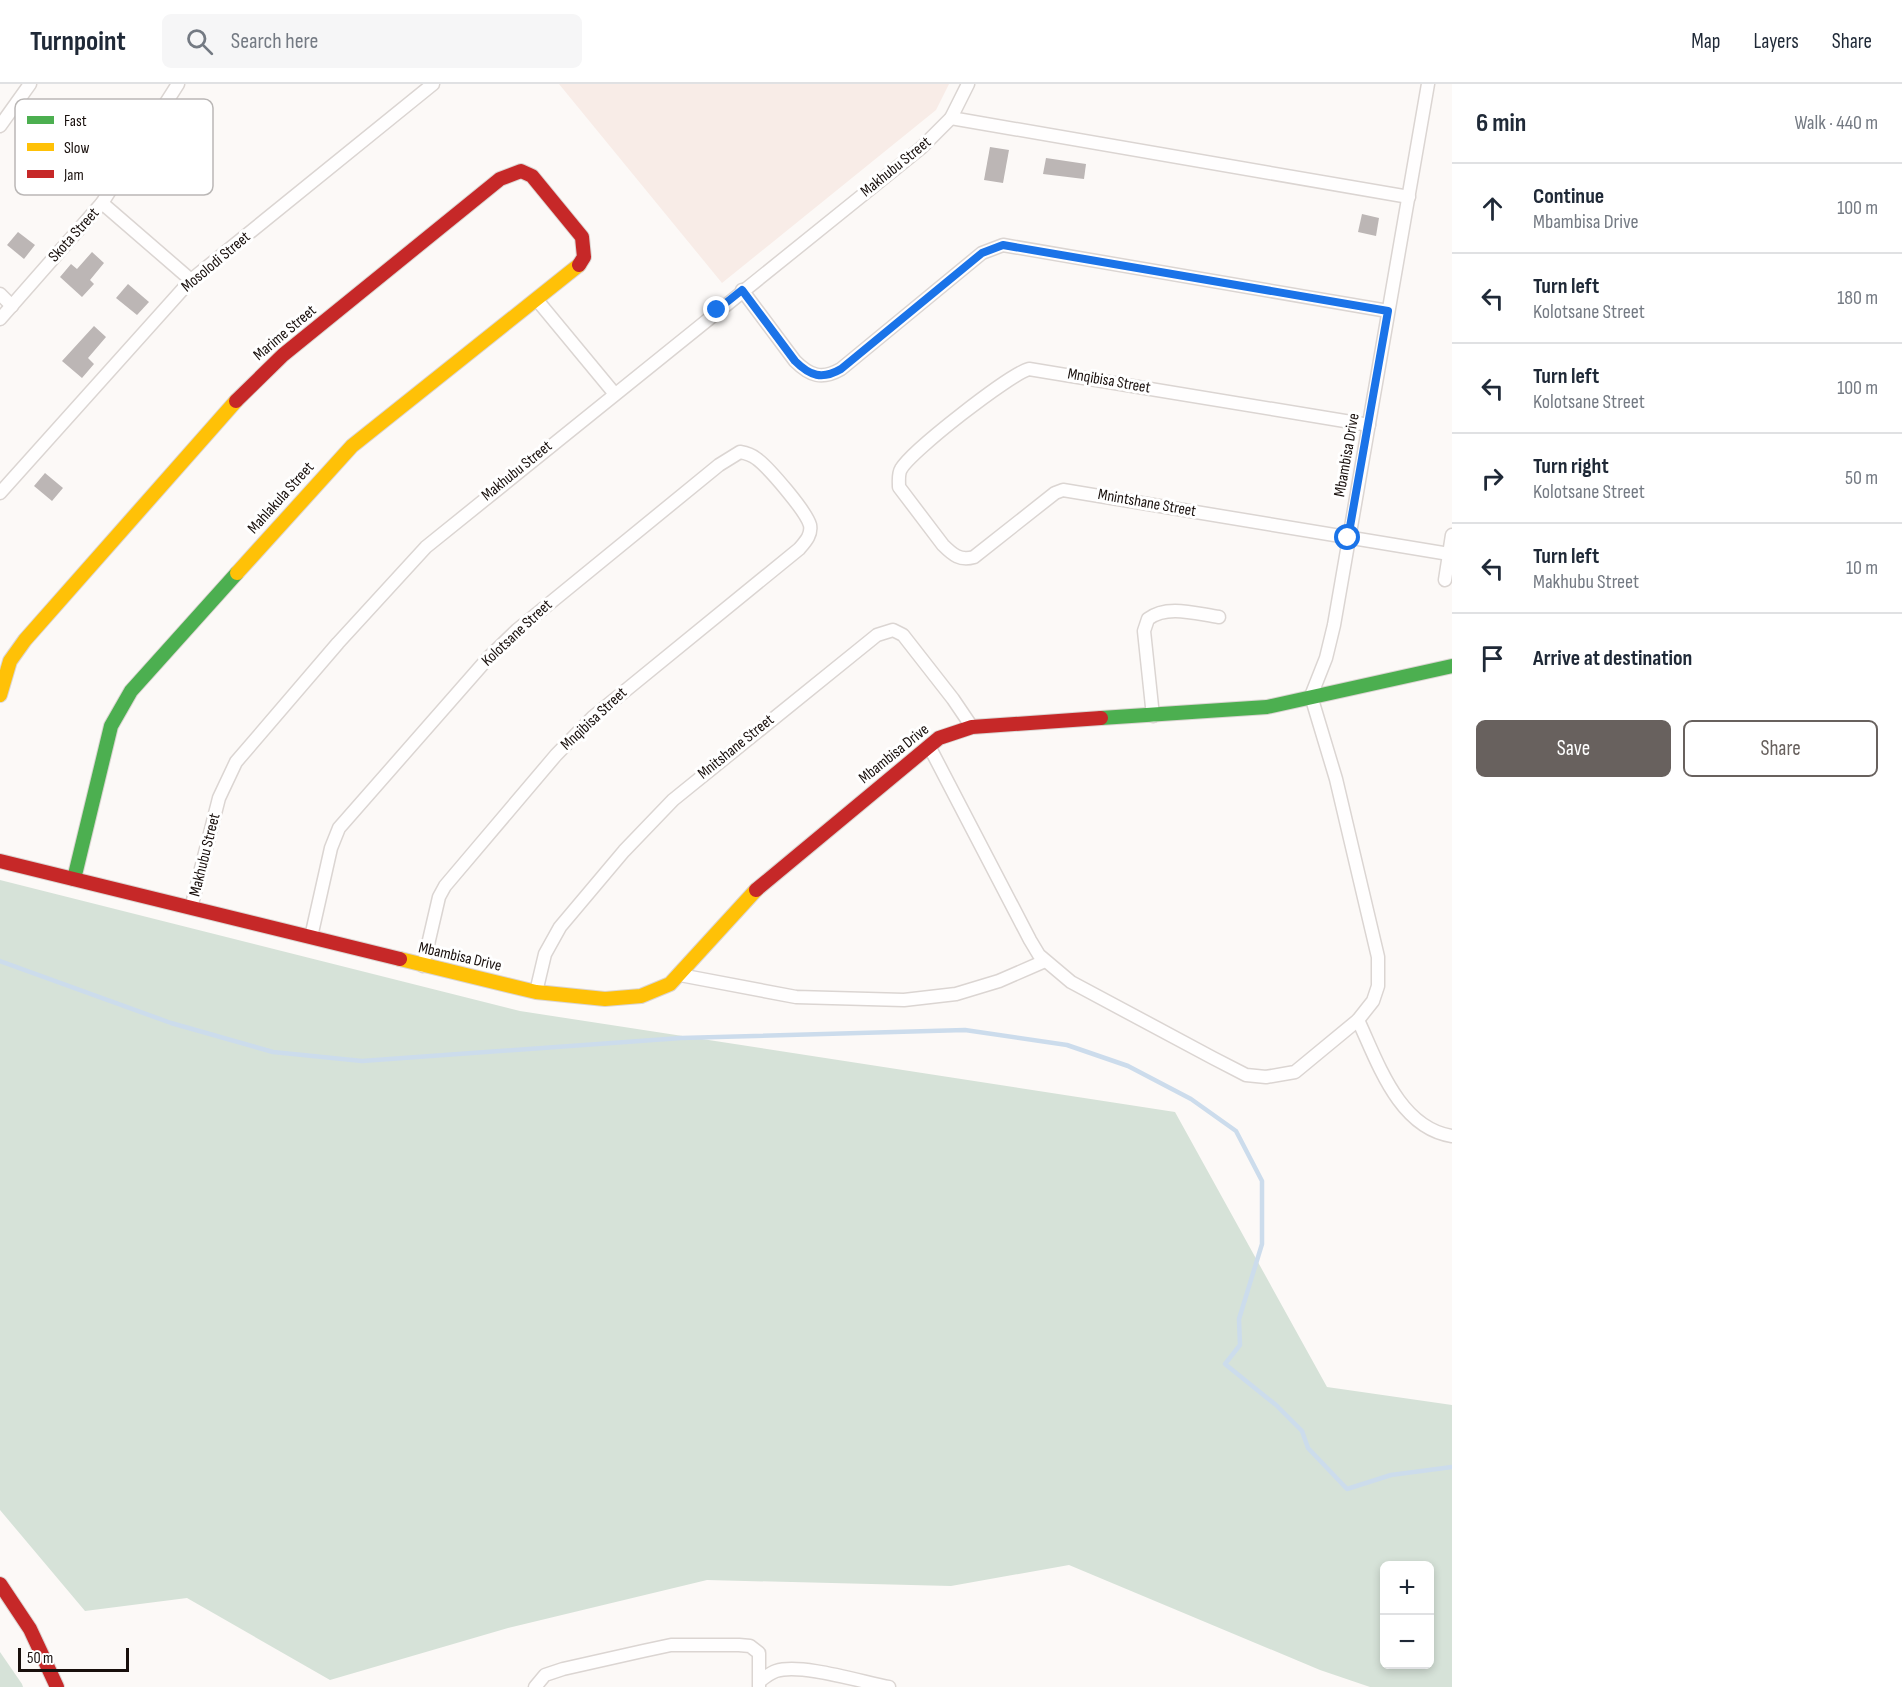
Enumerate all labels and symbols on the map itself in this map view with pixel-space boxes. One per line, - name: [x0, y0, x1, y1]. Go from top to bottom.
- legend: [15, 99, 213, 195]
- text: Fast: [64, 112, 87, 131]
- street label: Makhubu Street: [857, 133, 935, 201]
- text: Slow: [64, 139, 89, 158]
- text: Jam: [63, 166, 84, 185]
- street label: Skota Street: [45, 204, 103, 266]
- street label: Mosolodi Street: [178, 228, 254, 296]
- route end: [703, 296, 729, 322]
- street label: Marime Street: [250, 301, 320, 365]
- street label: Mnqibisa Street: [1066, 364, 1152, 398]
- street label: Mbambisa Drive: [1330, 412, 1364, 498]
- street label: Makhubu Street: [478, 437, 556, 505]
- street label: Mahlakula Street: [244, 458, 318, 538]
- street label: Mnintshane Street: [1096, 485, 1198, 521]
- route start: [1334, 524, 1360, 550]
- street label: Kolotsane Street: [478, 595, 556, 670]
- street label: Mnqibisa Street: [557, 683, 631, 755]
- street label: Mnitshane Street: [694, 710, 778, 783]
- street label: Mbambisa Drive: [855, 720, 933, 788]
- street label: Makhubu Street: [186, 811, 225, 899]
- street label: Mbambisa Drive: [417, 938, 503, 976]
- scale bar: [18, 1645, 129, 1672]

